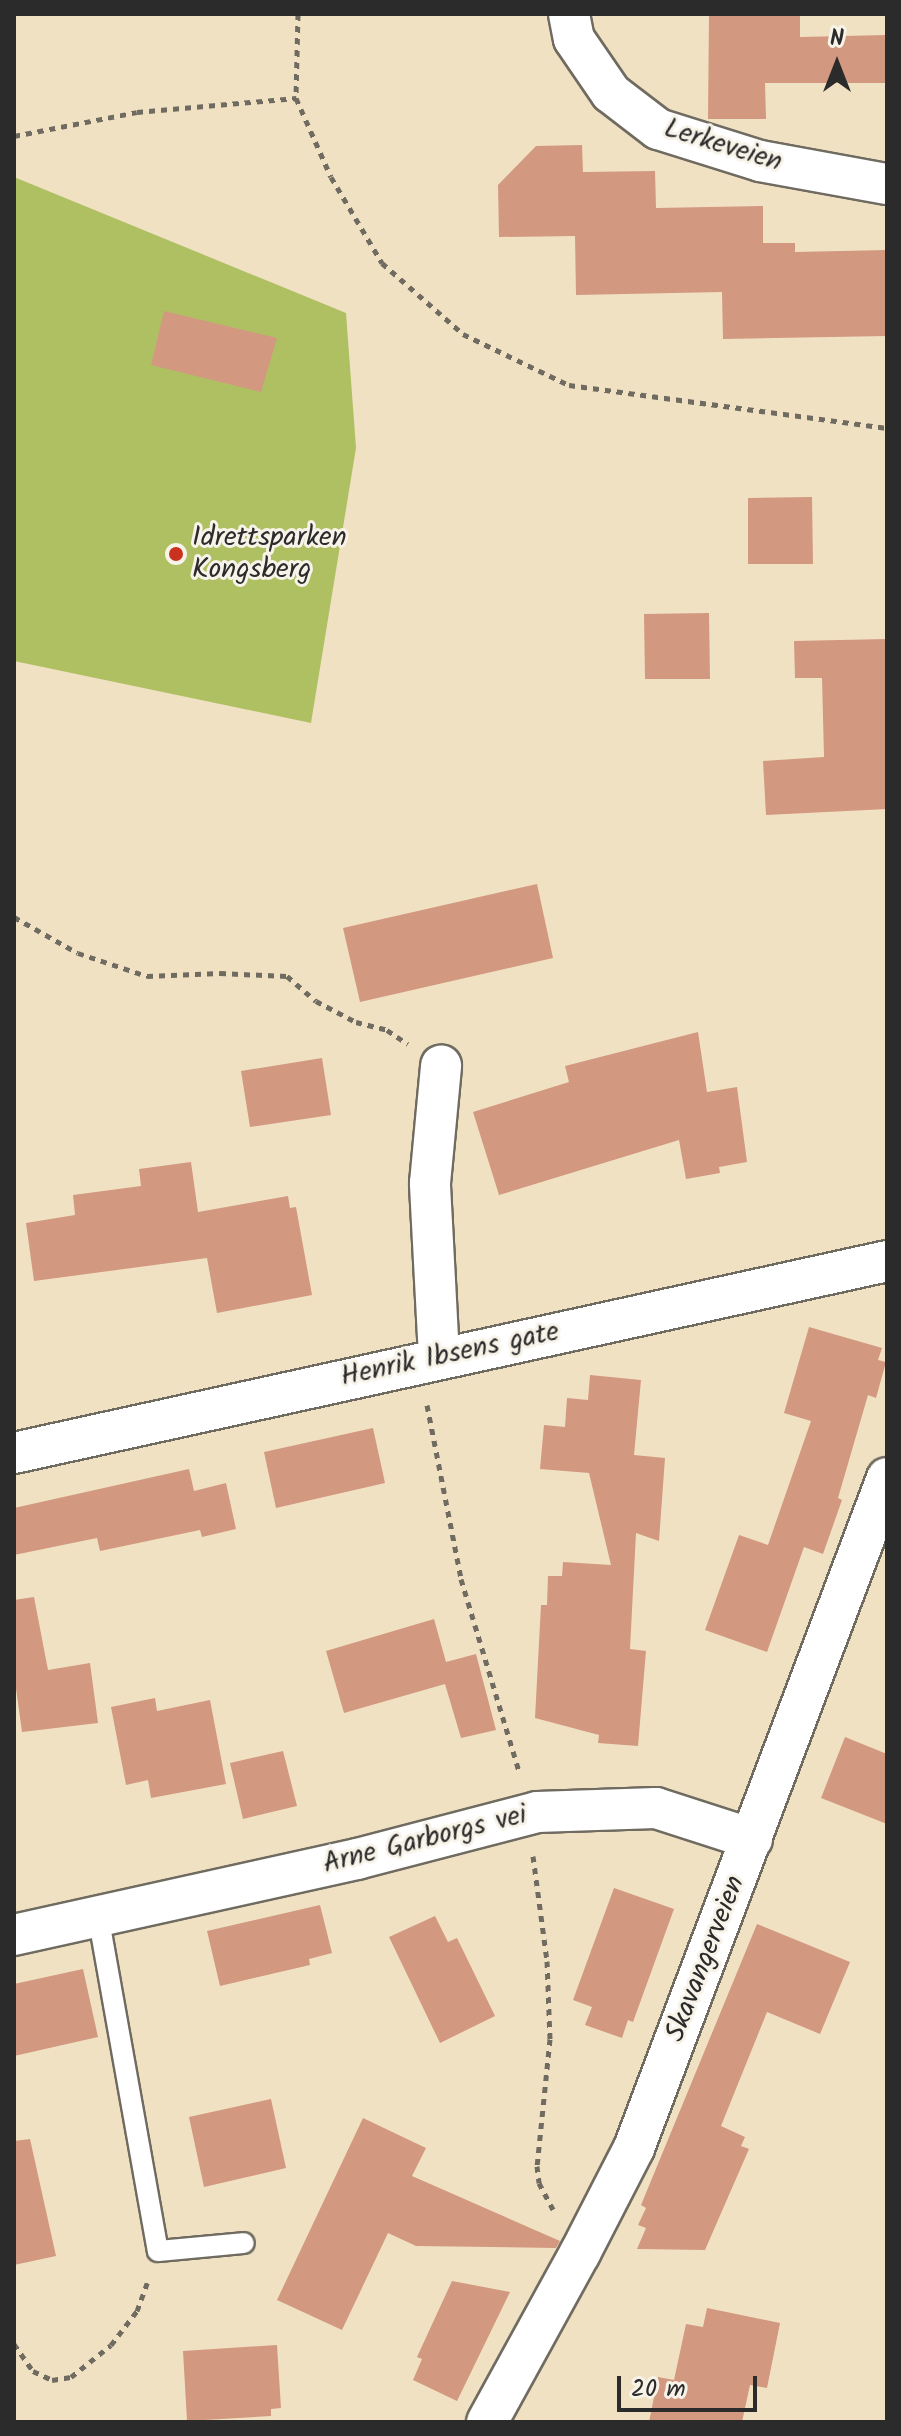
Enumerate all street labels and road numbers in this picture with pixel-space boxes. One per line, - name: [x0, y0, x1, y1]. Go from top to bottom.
- street label: Lerkeveien: [660, 112, 786, 180]
- street label: Henrik Ibsens gate: [338, 1315, 562, 1395]
- street label: Arne Garborgs vei: [320, 1798, 530, 1882]
- street label: Skavangerveien: [659, 1871, 753, 2047]

